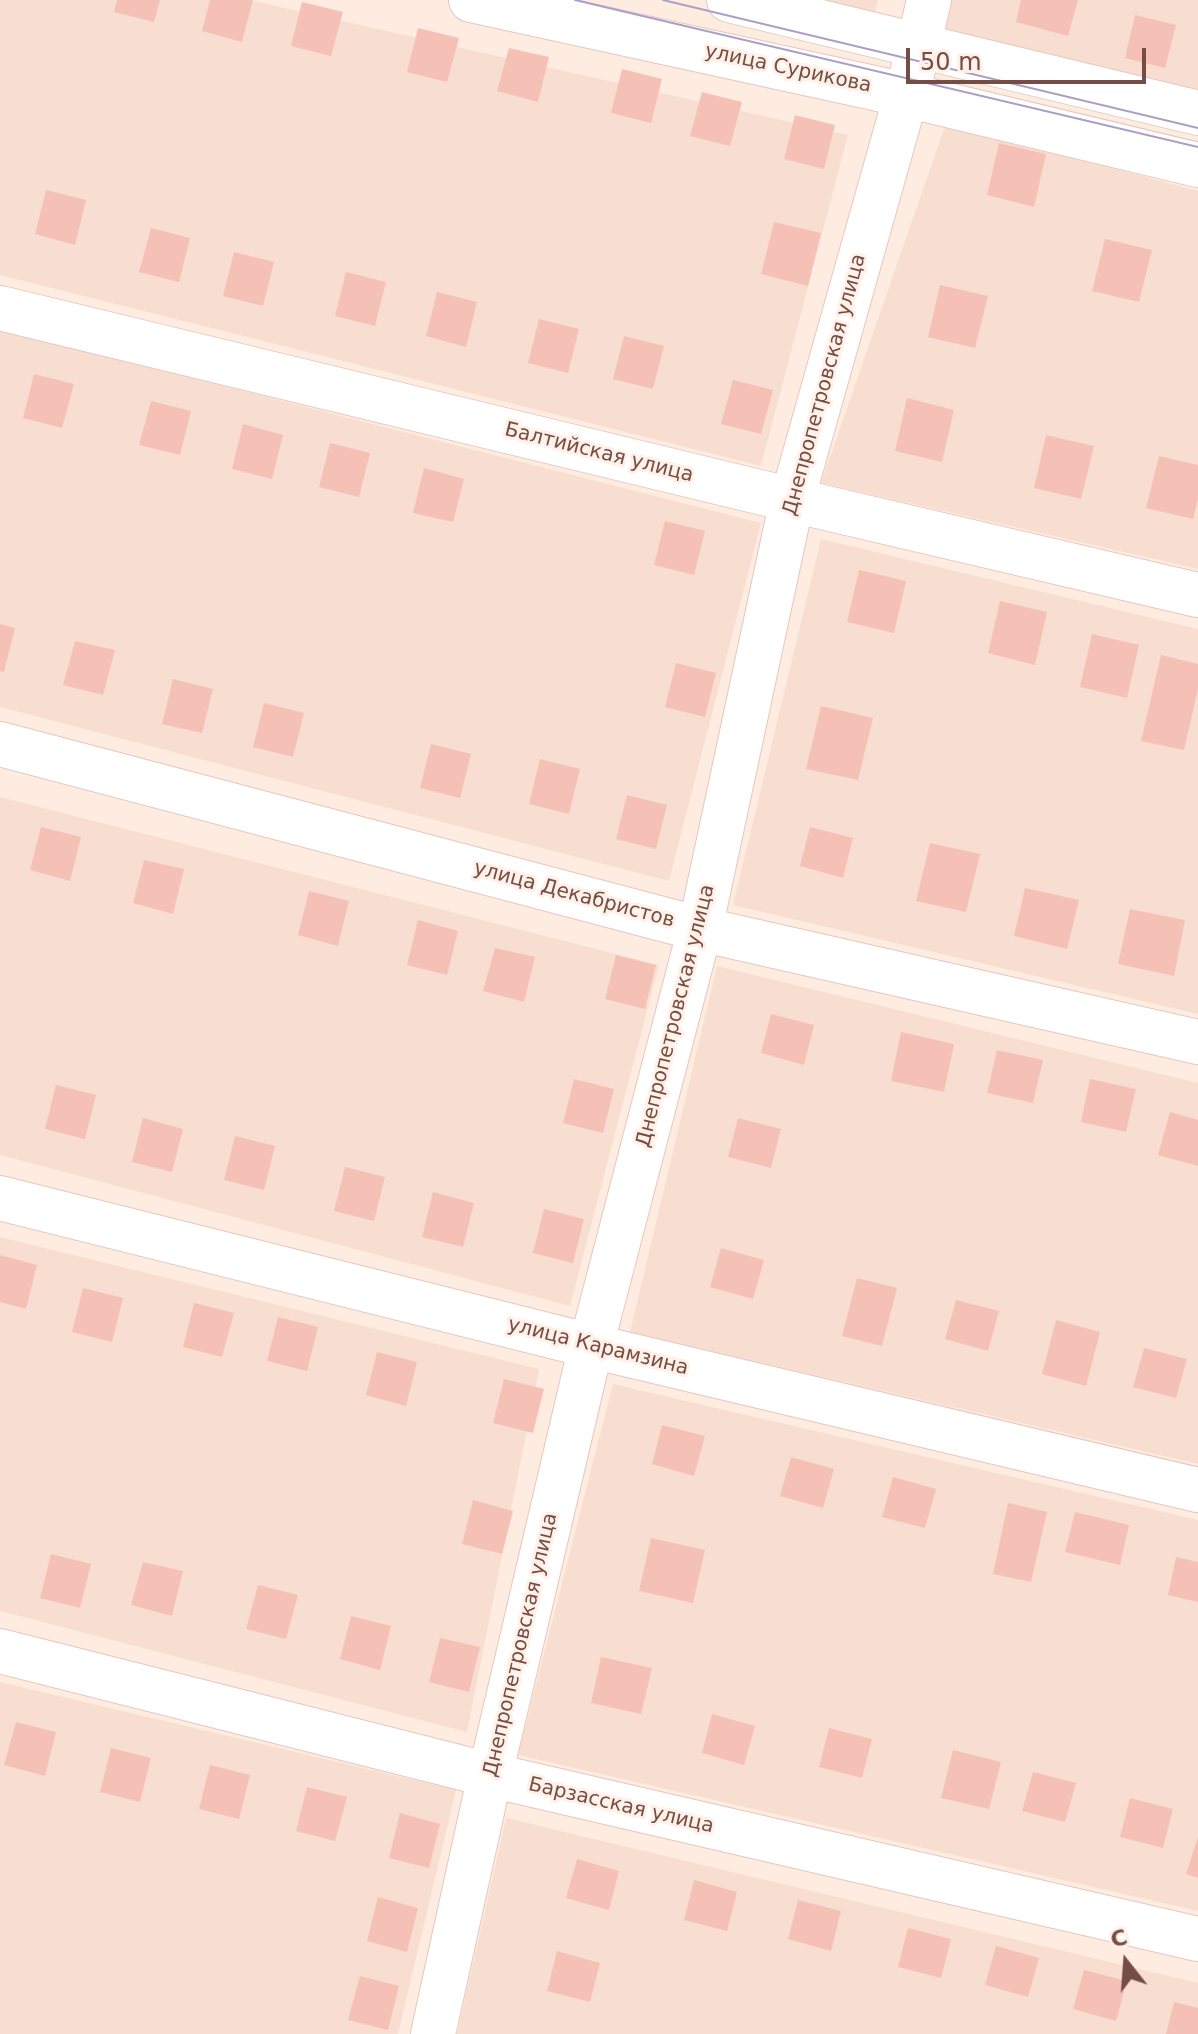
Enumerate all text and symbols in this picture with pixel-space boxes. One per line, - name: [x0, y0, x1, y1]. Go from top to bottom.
- scale bar: [910, 32, 1150, 82]
- street label: улица Сурикова: [703, 40, 873, 98]
- text: 50 m: [920, 48, 982, 76]
- street label: Днепропетровская улица: [778, 252, 872, 518]
- street label: Балтийская улица: [502, 418, 696, 488]
- street label: улица Декабристов: [471, 857, 677, 933]
- street label: Днепропетровская улица: [632, 882, 720, 1150]
- street label: улица Карамзина: [505, 1313, 691, 1381]
- street label: Днепропетровская улица: [479, 1511, 563, 1779]
- street label: Барзасская улица: [526, 1773, 716, 1839]
- north arrow: [1086, 1922, 1166, 2002]
- text: С: [1107, 1924, 1130, 1953]

